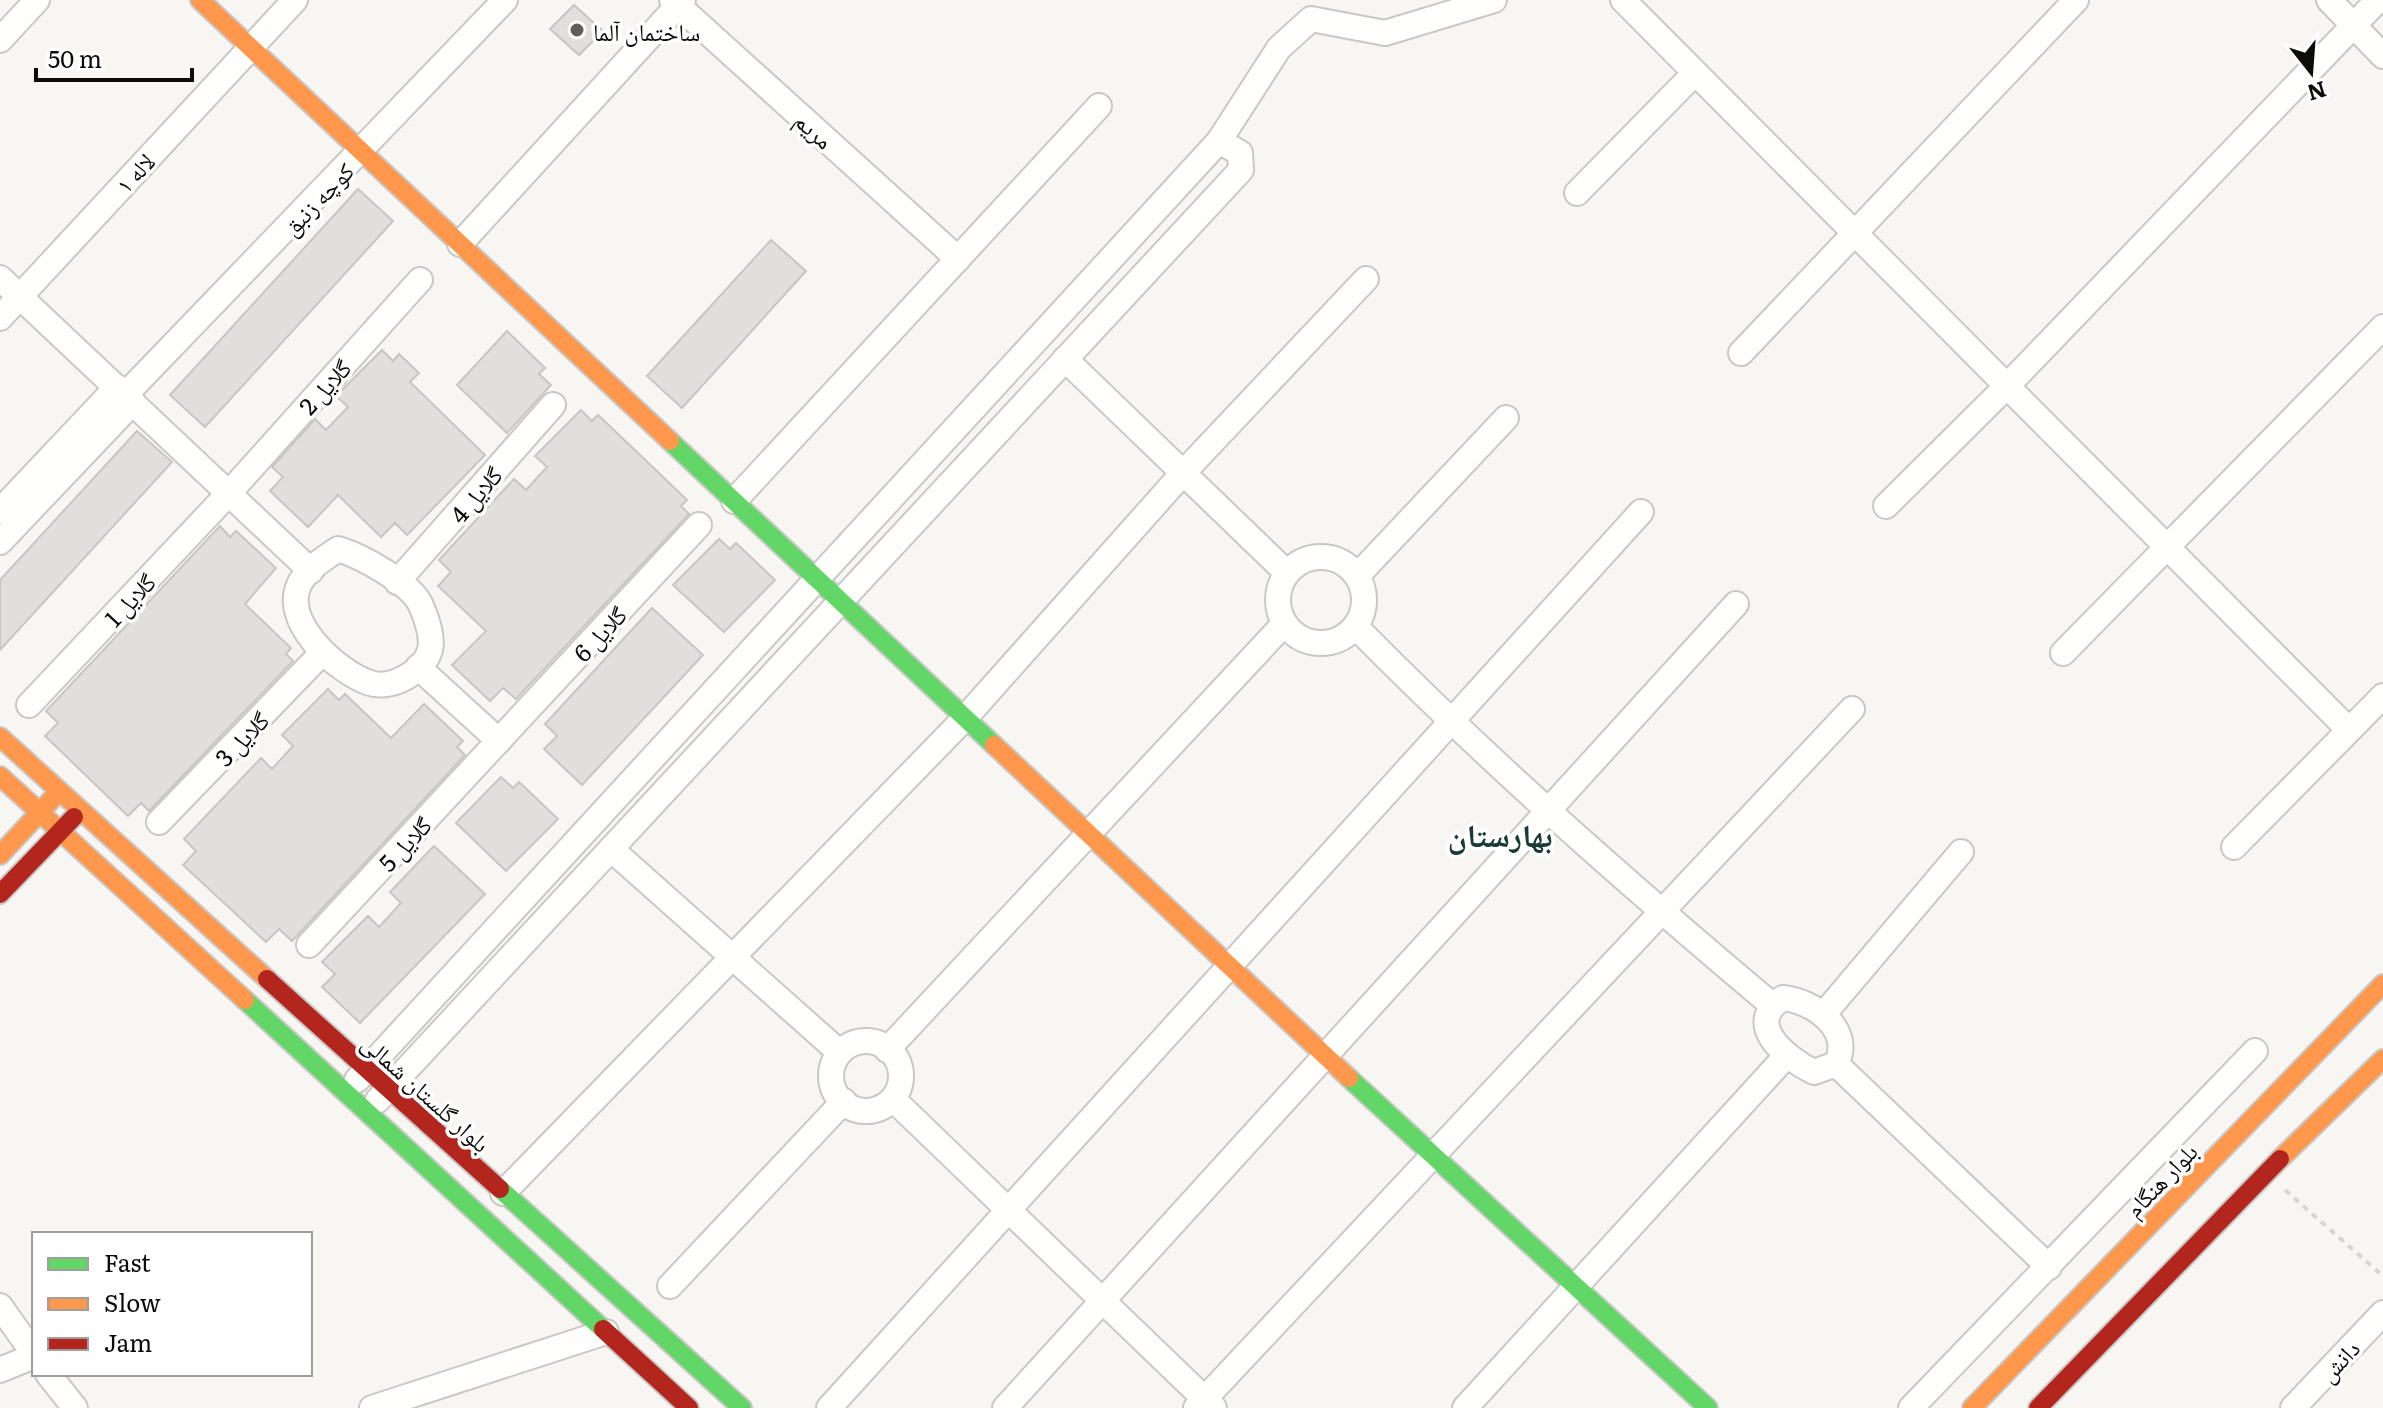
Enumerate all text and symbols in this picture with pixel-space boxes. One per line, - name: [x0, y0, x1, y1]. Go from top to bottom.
- place label: ساختمان آلما: [593, 13, 700, 48]
- marker: ساختمان آلما: [568, 21, 586, 39]
- scale bar: [36, 32, 192, 82]
- north arrow: [2271, 32, 2351, 112]
- text: 50 m: [48, 40, 102, 75]
- text: N: [2304, 74, 2331, 111]
- street label: مریم: [787, 102, 842, 157]
- street label: لاله ۱: [106, 144, 162, 200]
- street label: کوچه زنبق: [273, 153, 361, 243]
- street label: گلایل 2: [290, 350, 358, 421]
- street label: گلایل 4: [440, 458, 510, 530]
- street label: گلایل 1: [95, 565, 163, 633]
- street label: گلایل 6: [564, 597, 634, 669]
- street label: گلایل 3: [206, 703, 276, 773]
- street label: گلایل 5: [369, 808, 439, 878]
- district label: بهارستان: [1447, 809, 1553, 857]
- street label: بلوار گلستان شمالی: [355, 1025, 499, 1159]
- street label: بلوار هنگام: [2116, 1134, 2205, 1225]
- legend: [32, 1232, 312, 1376]
- text: Fast: [104, 1244, 151, 1279]
- text: Slow: [104, 1284, 161, 1319]
- text: Jam: [104, 1324, 152, 1359]
- street label: دانش: [2309, 1331, 2367, 1389]

